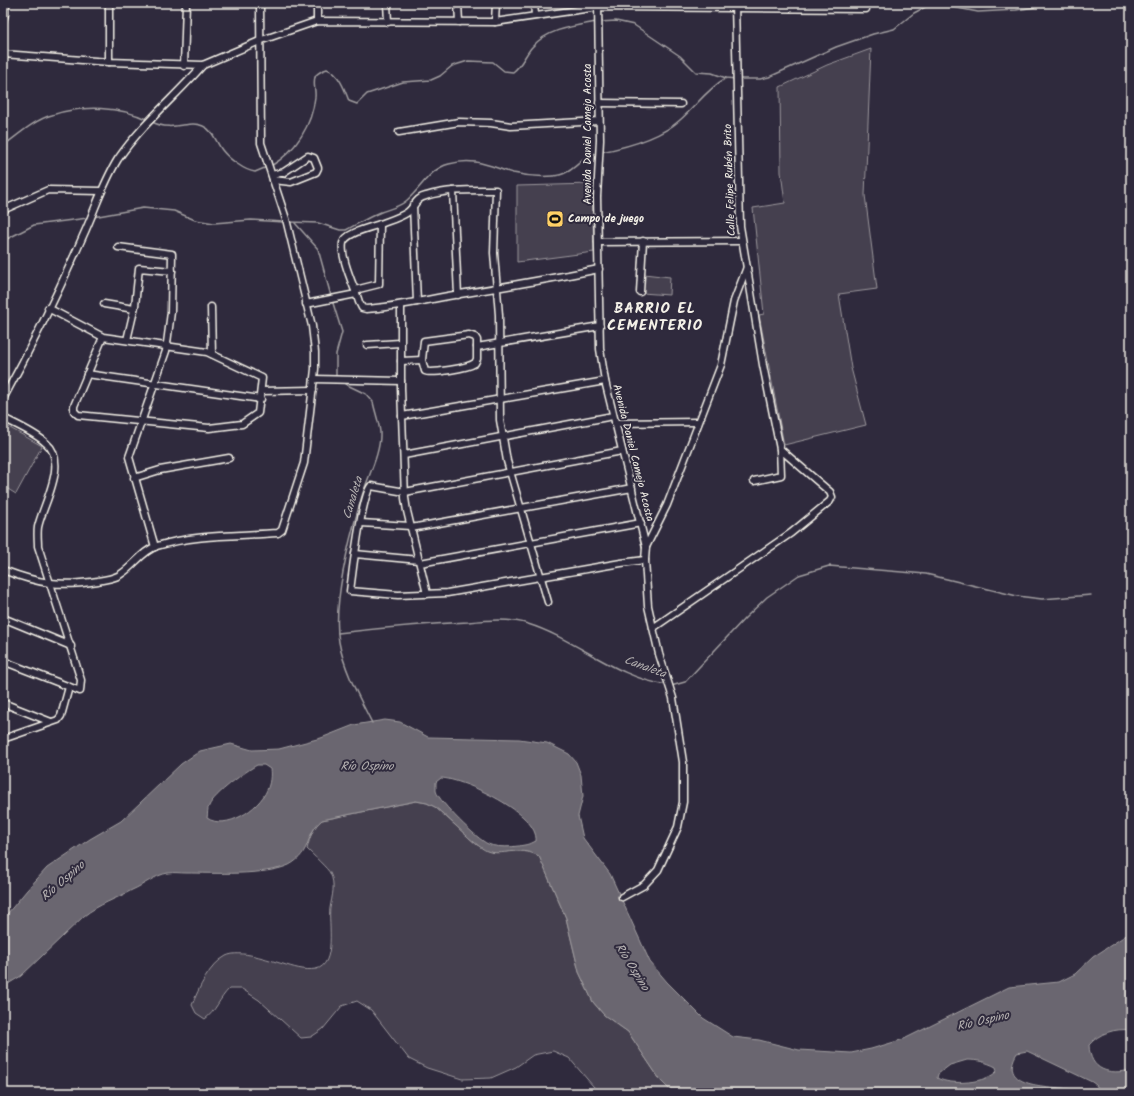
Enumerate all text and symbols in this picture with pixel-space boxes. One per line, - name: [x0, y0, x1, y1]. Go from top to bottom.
- street label: Avenida Daniel Camejo Acosta: [579, 64, 597, 204]
- street label: Calle Felipe Rubén Brito: [719, 124, 741, 236]
- sports icon: Campo de juego: [545, 209, 565, 229]
- place label: Campo de juego: [568, 210, 644, 228]
- district label: BARRIO EL CEMENTERIO: [607, 297, 703, 338]
- street label: Avenida Daniel Camejo Acosta: [607, 382, 659, 524]
- water label: Canaleta: [338, 473, 369, 522]
- water label: Canaleta: [621, 651, 670, 684]
- water label: Río Ospino: [340, 757, 395, 776]
- water label: Río Ospino: [37, 855, 90, 906]
- water label: Río Ospino: [610, 939, 655, 996]
- water label: Río Ospino: [955, 1005, 1012, 1036]

